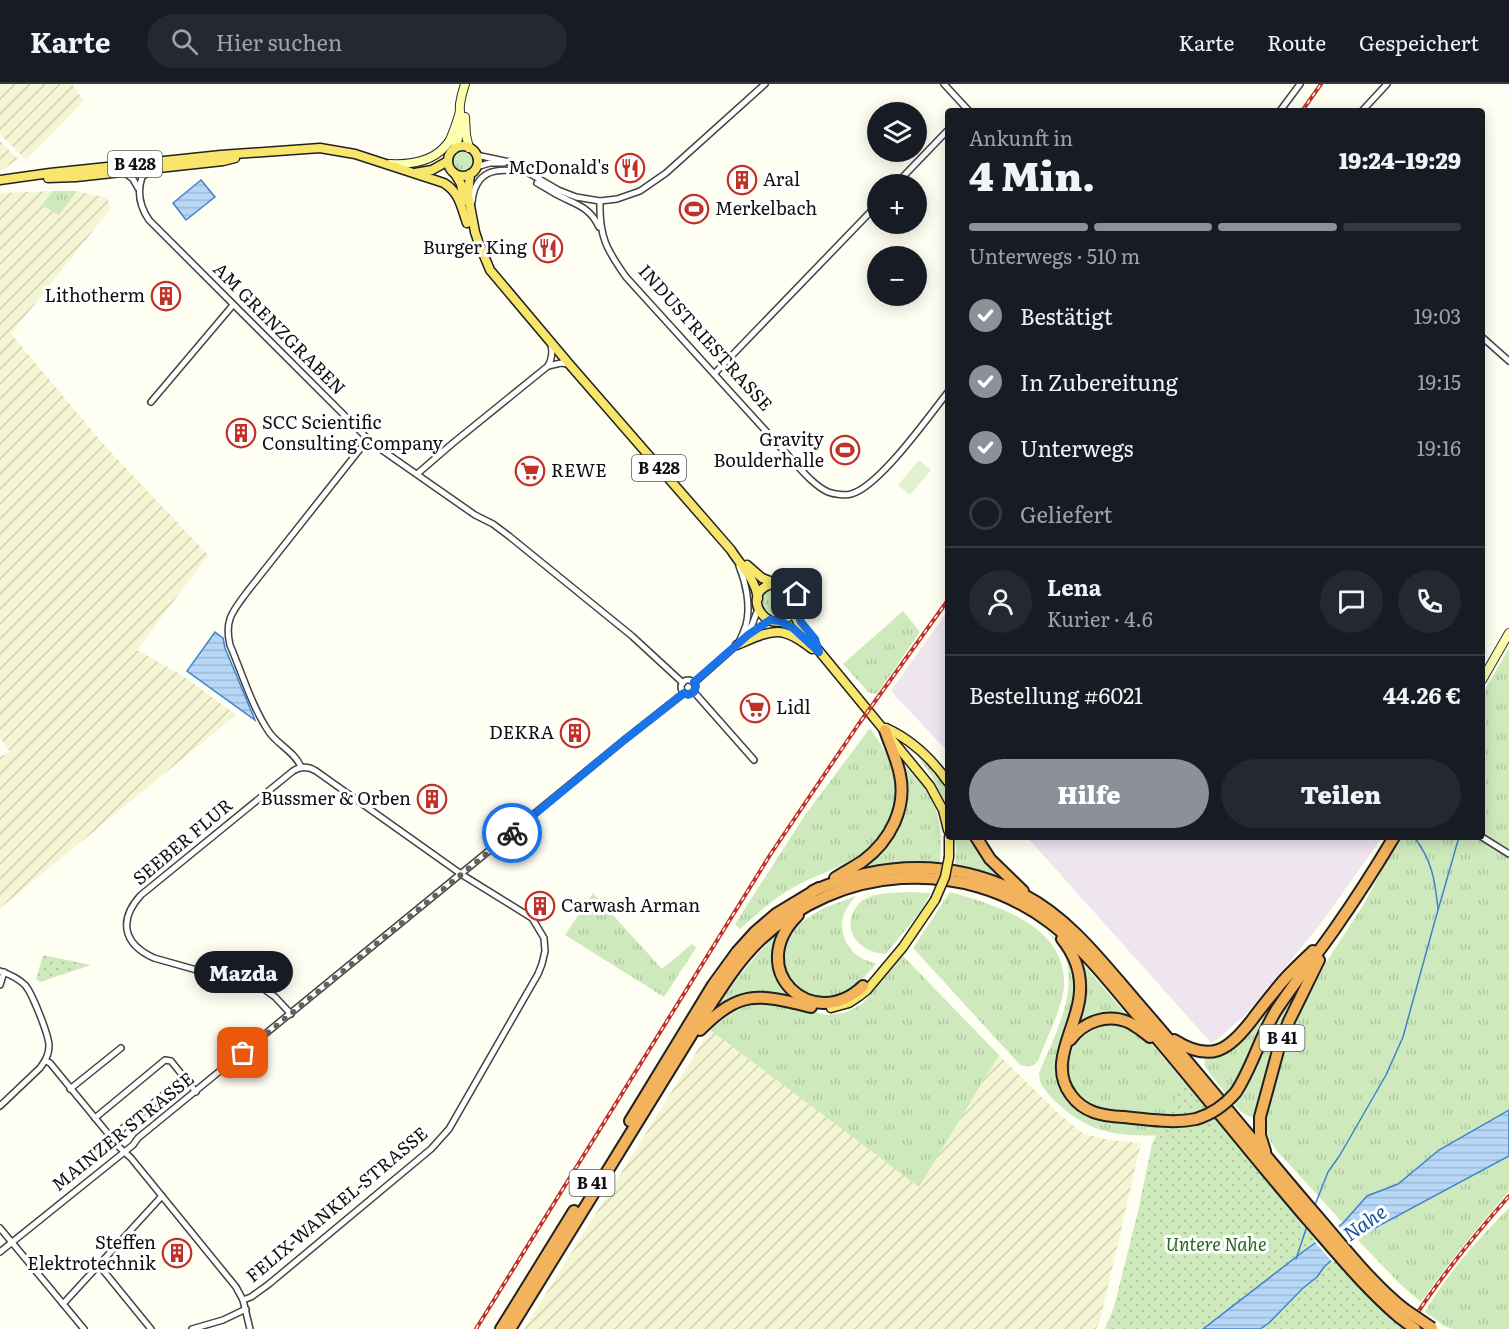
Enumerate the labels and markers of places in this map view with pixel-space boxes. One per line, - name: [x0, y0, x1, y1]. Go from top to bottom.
- restaurant icon: McDonald's: [614, 152, 646, 184]
- place label: McDonald's: [508, 153, 609, 180]
- building icon: Aral: [726, 164, 758, 196]
- place label: Aral: [763, 165, 800, 192]
- sports icon: Merkelbach: [678, 193, 710, 225]
- place label: Merkelbach: [715, 194, 817, 221]
- restaurant icon: Burger King: [532, 232, 564, 264]
- place label: Burger King: [423, 233, 528, 260]
- building icon: Lithotherm: [150, 280, 182, 312]
- place label: Lithotherm: [44, 281, 145, 308]
- place label: SCC Scientific Consulting Company: [262, 408, 444, 456]
- building icon: SCC Scientific Consulting Company: [225, 417, 257, 449]
- place label: Gravity Boulderhalle: [713, 425, 825, 473]
- sports icon: Gravity Boulderhalle: [829, 434, 861, 466]
- supermarket icon: REWE: [514, 455, 546, 487]
- place label: REWE: [551, 456, 607, 483]
- pin: [771, 568, 822, 619]
- supermarket icon: Lidl: [739, 692, 771, 724]
- place label: Lidl: [776, 693, 811, 720]
- building icon: DEKRA: [559, 717, 591, 749]
- place label: DEKRA: [489, 718, 554, 745]
- building icon: Bussmer & Orben: [416, 783, 448, 815]
- place label: Bussmer & Orben: [261, 784, 411, 811]
- building icon: Carwash Arman: [524, 890, 556, 922]
- place label: Carwash Arman: [561, 891, 700, 918]
- callout: Mazda: [194, 951, 292, 993]
- pin: [217, 1027, 268, 1078]
- place label: Steffen Elektrotechnik: [27, 1228, 157, 1276]
- building icon: Steffen Elektrotechnik: [161, 1237, 193, 1269]

